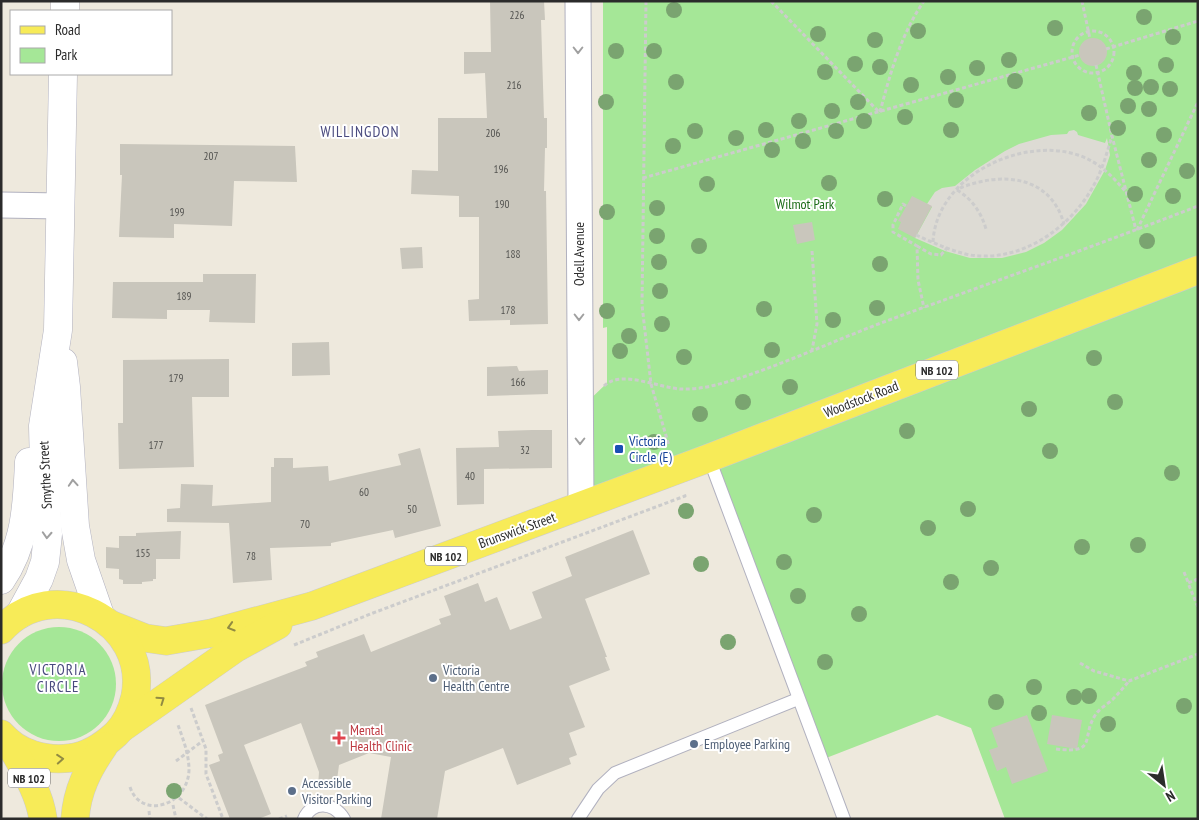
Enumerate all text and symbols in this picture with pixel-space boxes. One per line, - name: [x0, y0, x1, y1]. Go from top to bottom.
- house number: 226: [510, 8, 524, 22]
- legend: [10, 10, 172, 75]
- text: Road: [55, 20, 81, 39]
- text: Park: [55, 45, 77, 64]
- one-way arrow: [573, 46, 583, 54]
- house number: 216: [507, 78, 521, 92]
- district label: WILLINGDON: [320, 122, 400, 141]
- house number: 206: [486, 126, 500, 140]
- house number: 207: [204, 149, 218, 163]
- house number: 196: [494, 162, 508, 176]
- park label: Wilmot Park: [776, 195, 835, 213]
- house number: 190: [495, 197, 509, 211]
- house number: 199: [170, 205, 184, 219]
- street label: Odell Avenue: [570, 222, 588, 286]
- house number: 188: [506, 247, 520, 261]
- house number: 189: [177, 289, 191, 303]
- house number: 178: [501, 303, 515, 317]
- one-way arrow: [574, 314, 584, 322]
- road number: NB 102: [916, 360, 958, 380]
- house number: 179: [169, 371, 183, 385]
- house number: 166: [511, 375, 525, 389]
- street label: Woodstock Road: [821, 377, 901, 421]
- place label: Victoria Circle (E): [628, 432, 673, 466]
- one-way arrow: [575, 437, 585, 445]
- house number: 177: [149, 438, 163, 452]
- street label: Smythe Street: [34, 440, 56, 509]
- house number: 32: [520, 443, 530, 457]
- marker: Victoria Circle (E): [613, 443, 625, 455]
- house number: 40: [465, 469, 475, 483]
- one-way arrow: [67, 478, 78, 486]
- house number: 60: [359, 485, 369, 499]
- house number: 50: [407, 502, 417, 516]
- street label: Brunswick Street: [476, 508, 558, 552]
- house number: 70: [300, 517, 310, 531]
- one-way arrow: [42, 532, 53, 540]
- house number: 155: [136, 546, 150, 560]
- road number: NB 102: [425, 546, 467, 566]
- house number: 78: [246, 549, 256, 563]
- one-way arrow: [227, 622, 236, 632]
- district label: VICTORIA CIRCLE: [28, 660, 87, 696]
- place label: Victoria Health Centre: [442, 661, 510, 695]
- marker: Victoria Health Centre: [427, 672, 439, 684]
- one-way arrow: [156, 697, 165, 706]
- place label: Mental Health Clinic: [350, 721, 412, 755]
- marker: Mental Health Clinic: [332, 731, 346, 745]
- place label: Employee Parking: [704, 735, 790, 753]
- marker: Employee Parking: [688, 738, 700, 750]
- one-way arrow: [56, 753, 64, 764]
- north arrow: [1139, 760, 1189, 810]
- road number: NB 102: [8, 768, 50, 788]
- place label: Accessible Visitor Parking: [301, 774, 372, 808]
- marker: Accessible Visitor Parking: [286, 785, 298, 797]
- text: N: [1163, 787, 1178, 806]

